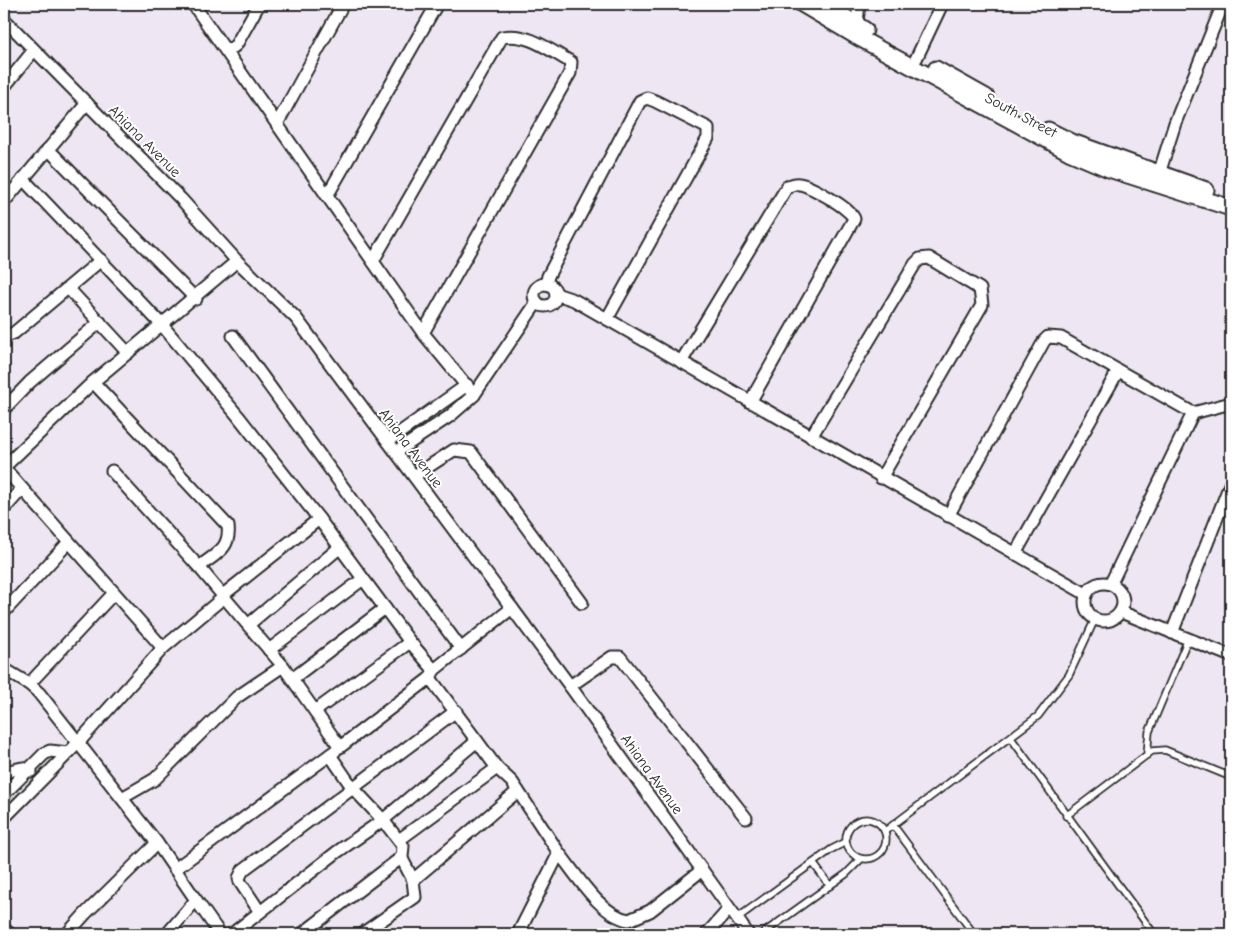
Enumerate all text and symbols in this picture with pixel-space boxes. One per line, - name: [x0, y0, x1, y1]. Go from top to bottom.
- street label: South Street: [982, 89, 1061, 142]
- street label: Ahiana Avenue: [105, 101, 185, 181]
- street label: Ahiana Avenue: [375, 405, 447, 492]
- street label: Ahiana Avenue: [617, 730, 687, 818]

